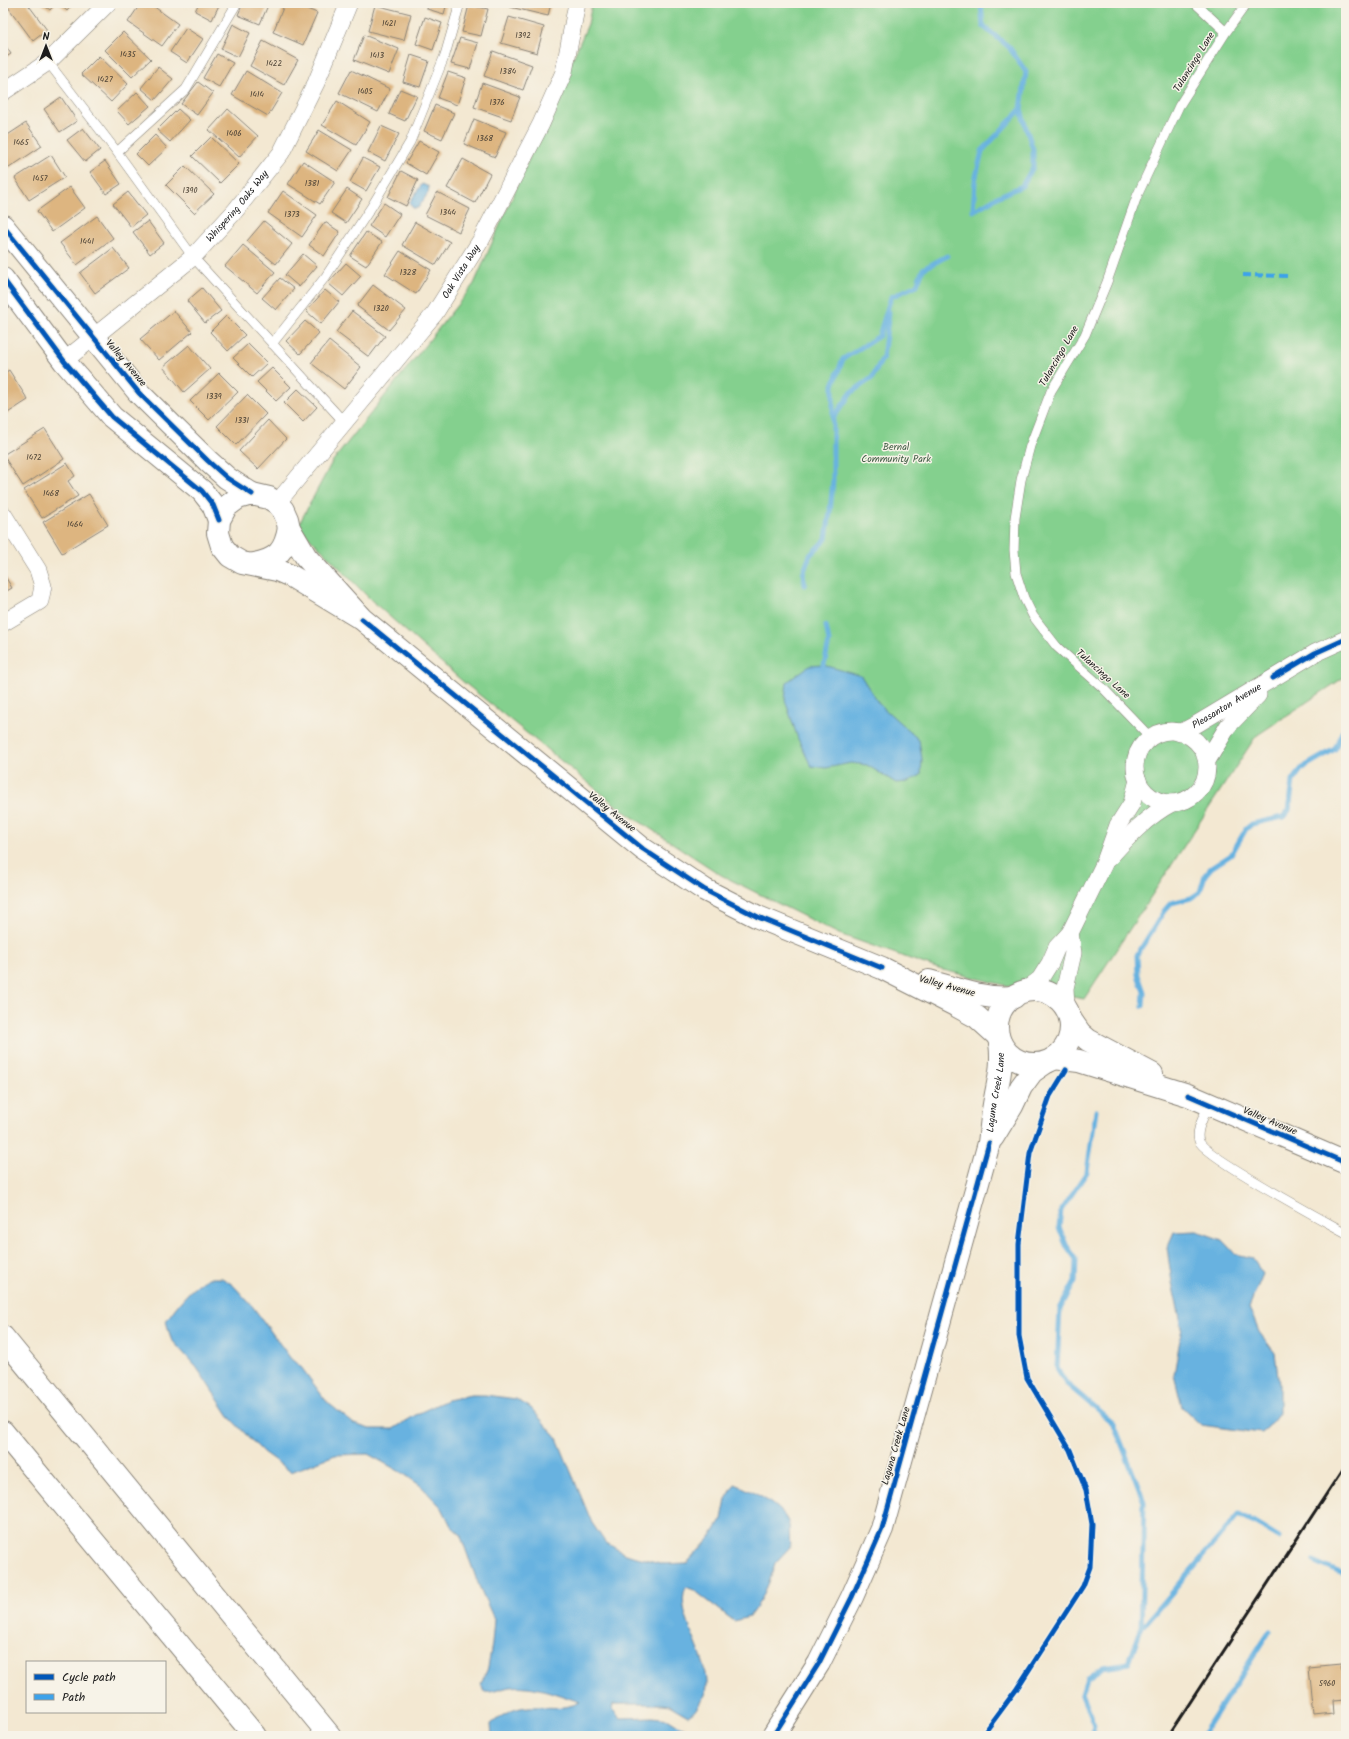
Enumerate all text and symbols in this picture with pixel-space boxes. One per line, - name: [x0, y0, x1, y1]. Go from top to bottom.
- house number: 1421: [382, 17, 397, 30]
- north arrow: [26, 26, 66, 66]
- text: N: [43, 28, 50, 46]
- street label: Tulancingo Lane: [1169, 28, 1219, 95]
- house number: 1392: [515, 29, 531, 42]
- house number: 1435: [120, 48, 137, 61]
- house number: 1413: [370, 49, 384, 62]
- house number: 1422: [266, 57, 282, 70]
- house number: 1384: [500, 65, 517, 78]
- house number: 1427: [97, 73, 113, 86]
- house number: 1405: [357, 85, 373, 98]
- house number: 1414: [250, 88, 265, 101]
- house number: 1376: [489, 96, 505, 109]
- house number: 1406: [226, 127, 242, 140]
- house number: 1368: [477, 132, 493, 145]
- house number: 1465: [13, 136, 30, 149]
- street label: Whispering Oaks Way: [202, 167, 273, 246]
- house number: 1457: [33, 172, 48, 185]
- house number: 1381: [305, 177, 320, 190]
- house number: 1390: [183, 184, 197, 197]
- house number: 1344: [440, 206, 457, 219]
- house number: 1373: [284, 208, 300, 221]
- house number: 1441: [80, 235, 94, 248]
- street label: Oak Vista Way: [438, 241, 484, 302]
- house number: 1328: [400, 266, 416, 279]
- house number: 1320: [373, 302, 389, 315]
- street label: Tulancingo Lane: [1035, 322, 1083, 389]
- street label: Valley Avenue: [101, 336, 151, 391]
- house number: 1339: [206, 390, 222, 403]
- house number: 1331: [235, 414, 250, 427]
- park label: Bernal Community Park: [861, 439, 931, 467]
- house number: 1472: [26, 451, 42, 464]
- house number: 1468: [43, 487, 59, 500]
- house number: 1464: [67, 518, 83, 531]
- street label: Tulancingo Lane: [1072, 645, 1134, 703]
- street label: Pleasanton Avenue: [1189, 679, 1265, 733]
- street label: Valley Avenue: [585, 788, 640, 837]
- street label: Valley Avenue: [917, 971, 977, 1001]
- street label: Laguna Creek Lane: [982, 1052, 1009, 1133]
- street label: Valley Avenue: [1240, 1102, 1300, 1140]
- street label: Laguna Creek Lane: [877, 1405, 915, 1487]
- legend: [26, 1661, 166, 1713]
- text: Cycle path: [62, 1668, 116, 1687]
- house number: 5960: [1319, 1677, 1335, 1690]
- text: Path: [62, 1688, 85, 1707]

